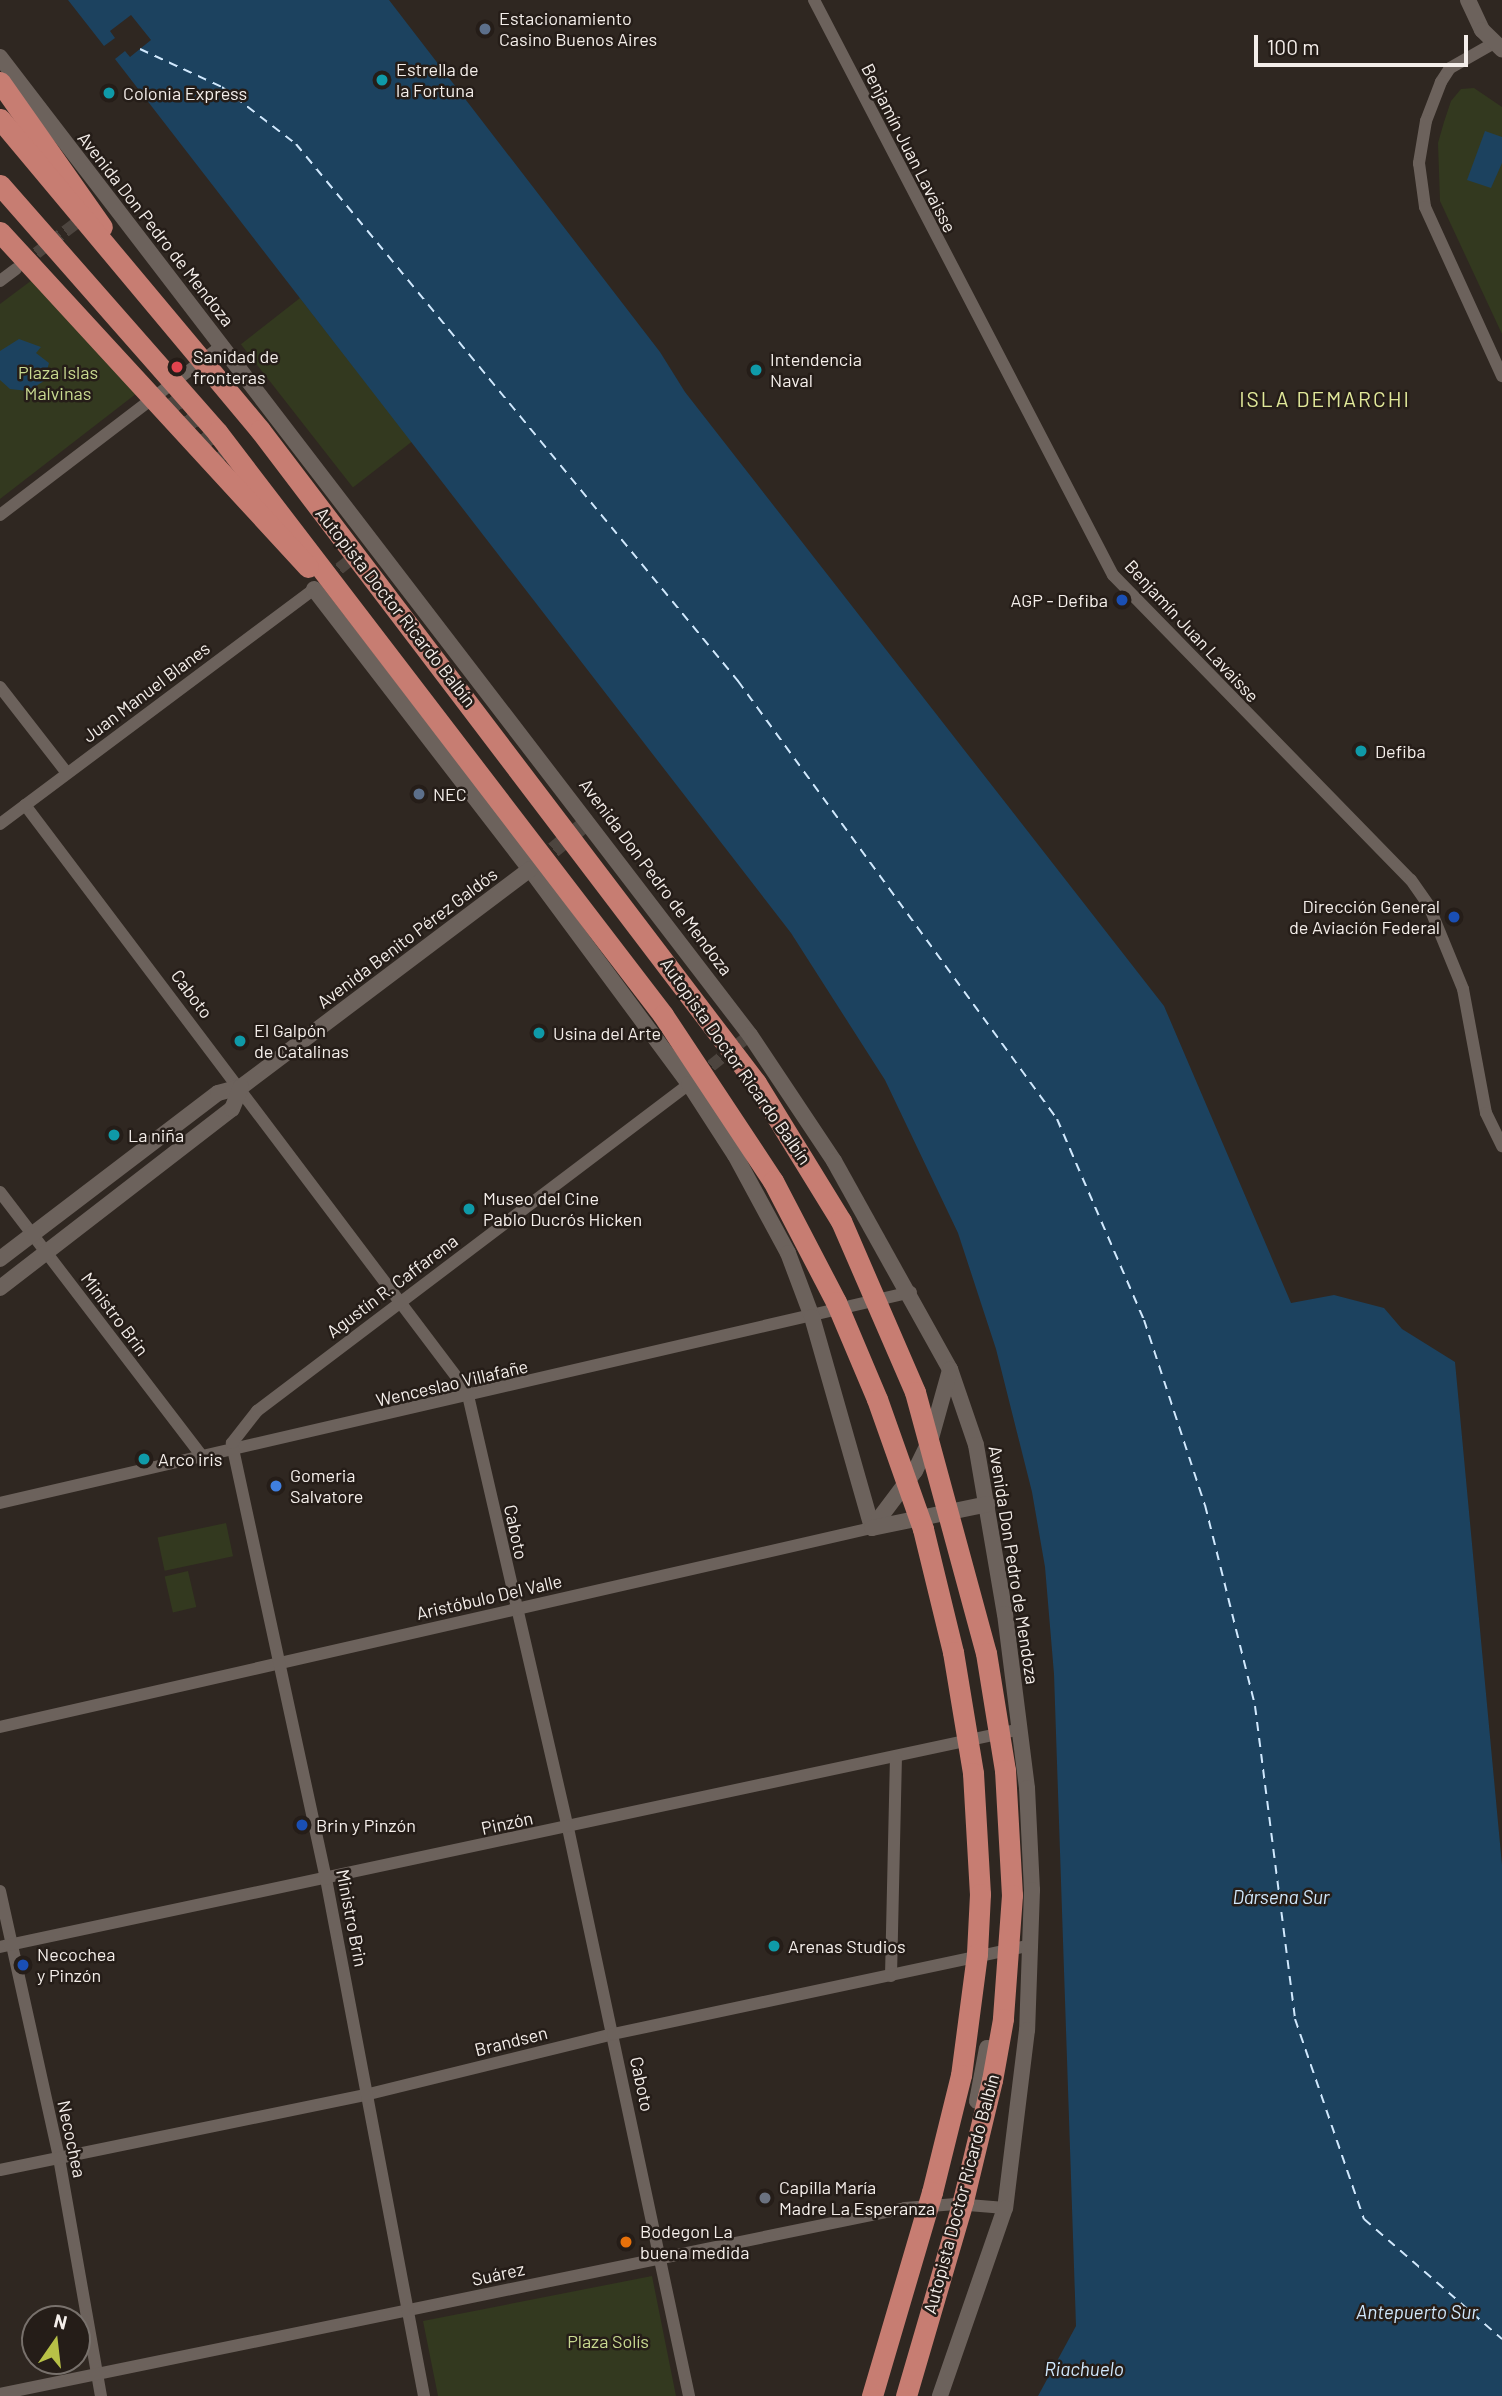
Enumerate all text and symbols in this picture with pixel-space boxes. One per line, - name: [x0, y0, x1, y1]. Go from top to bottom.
- place label: Estacionamiento Casino Buenos Aires: [499, 8, 657, 50]
- marker: Estacionamiento Casino Buenos Aires: [477, 21, 493, 37]
- scale bar: [1257, 21, 1470, 65]
- text: 100 m: [1267, 34, 1320, 59]
- place label: Estrella de la Fortuna: [396, 59, 479, 102]
- street label: Benjamín Juan Lavaisse: [857, 60, 961, 236]
- marker: Estrella de la Fortuna: [374, 72, 390, 88]
- place label: Colonia Express: [123, 82, 247, 104]
- marker: Colonia Express: [101, 85, 117, 101]
- street label: Avenida Don Pedro de Mendoza: [73, 127, 239, 331]
- place label: Sanidad de fronteras: [193, 346, 279, 388]
- place label: Intendencia Naval: [770, 349, 862, 392]
- marker: Sanidad de fronteras: [167, 357, 187, 377]
- park label: Plaza Islas Malvinas: [18, 362, 98, 404]
- marker: Intendencia Naval: [748, 362, 764, 378]
- district label: ISLA DEMARCHI: [1241, 386, 1409, 412]
- street label: Autopista Doctor Ricardo Balbín: [311, 503, 481, 711]
- street label: Benjamín Juan Lavaisse: [1120, 555, 1264, 707]
- place label: AGP - Defiba: [1011, 589, 1108, 611]
- marker: AGP - Defiba: [1114, 592, 1130, 608]
- street label: Juan Manuel Blanes: [78, 637, 214, 747]
- place label: Defiba: [1375, 740, 1426, 762]
- marker: Defiba: [1353, 743, 1369, 759]
- street label: Avenida Don Pedro de Mendoza: [575, 774, 737, 980]
- place label: NEC: [433, 783, 467, 805]
- marker: NEC: [411, 786, 427, 802]
- street label: Avenida Benito Pérez Galdós: [313, 863, 501, 1013]
- place label: Dirección General de Aviación Federal: [1289, 896, 1440, 939]
- marker: Dirección General de Aviación Federal: [1446, 909, 1462, 925]
- street label: Autopista Doctor Ricardo Balbín: [656, 953, 816, 1169]
- street label: Caboto: [167, 965, 217, 1023]
- place label: El Galpón de Catalinas: [254, 1020, 349, 1062]
- place label: Usina del Arte: [553, 1022, 661, 1044]
- marker: Usina del Arte: [531, 1025, 547, 1041]
- marker: El Galpón de Catalinas: [232, 1033, 248, 1049]
- place label: La niña: [128, 1124, 184, 1146]
- marker: La niña: [106, 1127, 122, 1143]
- place label: Museo del Cine Pablo Ducrós Hicken: [483, 1188, 642, 1230]
- marker: Museo del Cine Pablo Ducrós Hicken: [461, 1201, 477, 1217]
- street label: Agustín R. Caffarena: [322, 1230, 462, 1342]
- street label: Ministro Brin: [77, 1268, 153, 1360]
- street label: Wenceslao Villafañe: [374, 1355, 530, 1411]
- street label: Avenida Don Pedro de Mendoza: [984, 1444, 1044, 1686]
- place label: Arco iris: [158, 1448, 222, 1470]
- marker: Arco iris: [136, 1451, 152, 1467]
- place label: Gomeria Salvatore: [290, 1465, 363, 1508]
- marker: Gomeria Salvatore: [268, 1478, 284, 1494]
- street label: Caboto: [500, 1503, 532, 1561]
- street label: Aristóbulo Del Valle: [414, 1570, 564, 1624]
- street label: Pinzón: [479, 1807, 535, 1839]
- place label: Brin y Pinzón: [316, 1814, 416, 1836]
- marker: Brin y Pinzón: [294, 1817, 310, 1833]
- street label: Ministro Brin: [332, 1867, 372, 1969]
- water label: Dársena Sur: [1232, 1886, 1330, 1908]
- place label: Arenas Studios: [788, 1935, 906, 1957]
- marker: Arenas Studios: [766, 1938, 782, 1954]
- place label: Necochea y Pinzón: [37, 1944, 116, 1986]
- marker: Necochea y Pinzón: [15, 1957, 31, 1973]
- street label: Brandsen: [472, 2022, 550, 2060]
- street label: Caboto: [626, 2055, 658, 2113]
- street label: Autopista Doctor Ricardo Balbín: [919, 2072, 1003, 2316]
- street label: Necochea: [53, 2098, 91, 2180]
- place label: Capilla María Madre La Esperanza: [779, 2177, 935, 2220]
- marker: Capilla María Madre La Esperanza: [757, 2190, 773, 2206]
- place label: Bodegon La buena medida: [640, 2221, 749, 2264]
- marker: Bodegon La buena medida: [618, 2234, 634, 2250]
- street label: Suárez: [470, 2258, 526, 2290]
- water label: Antepuerto Sur: [1356, 2301, 1478, 2323]
- north arrow: [21, 2305, 91, 2375]
- text: N: [52, 2308, 70, 2334]
- park label: Plaza Solís: [567, 2330, 649, 2352]
- water label: Riachuelo: [1044, 2358, 1124, 2380]

